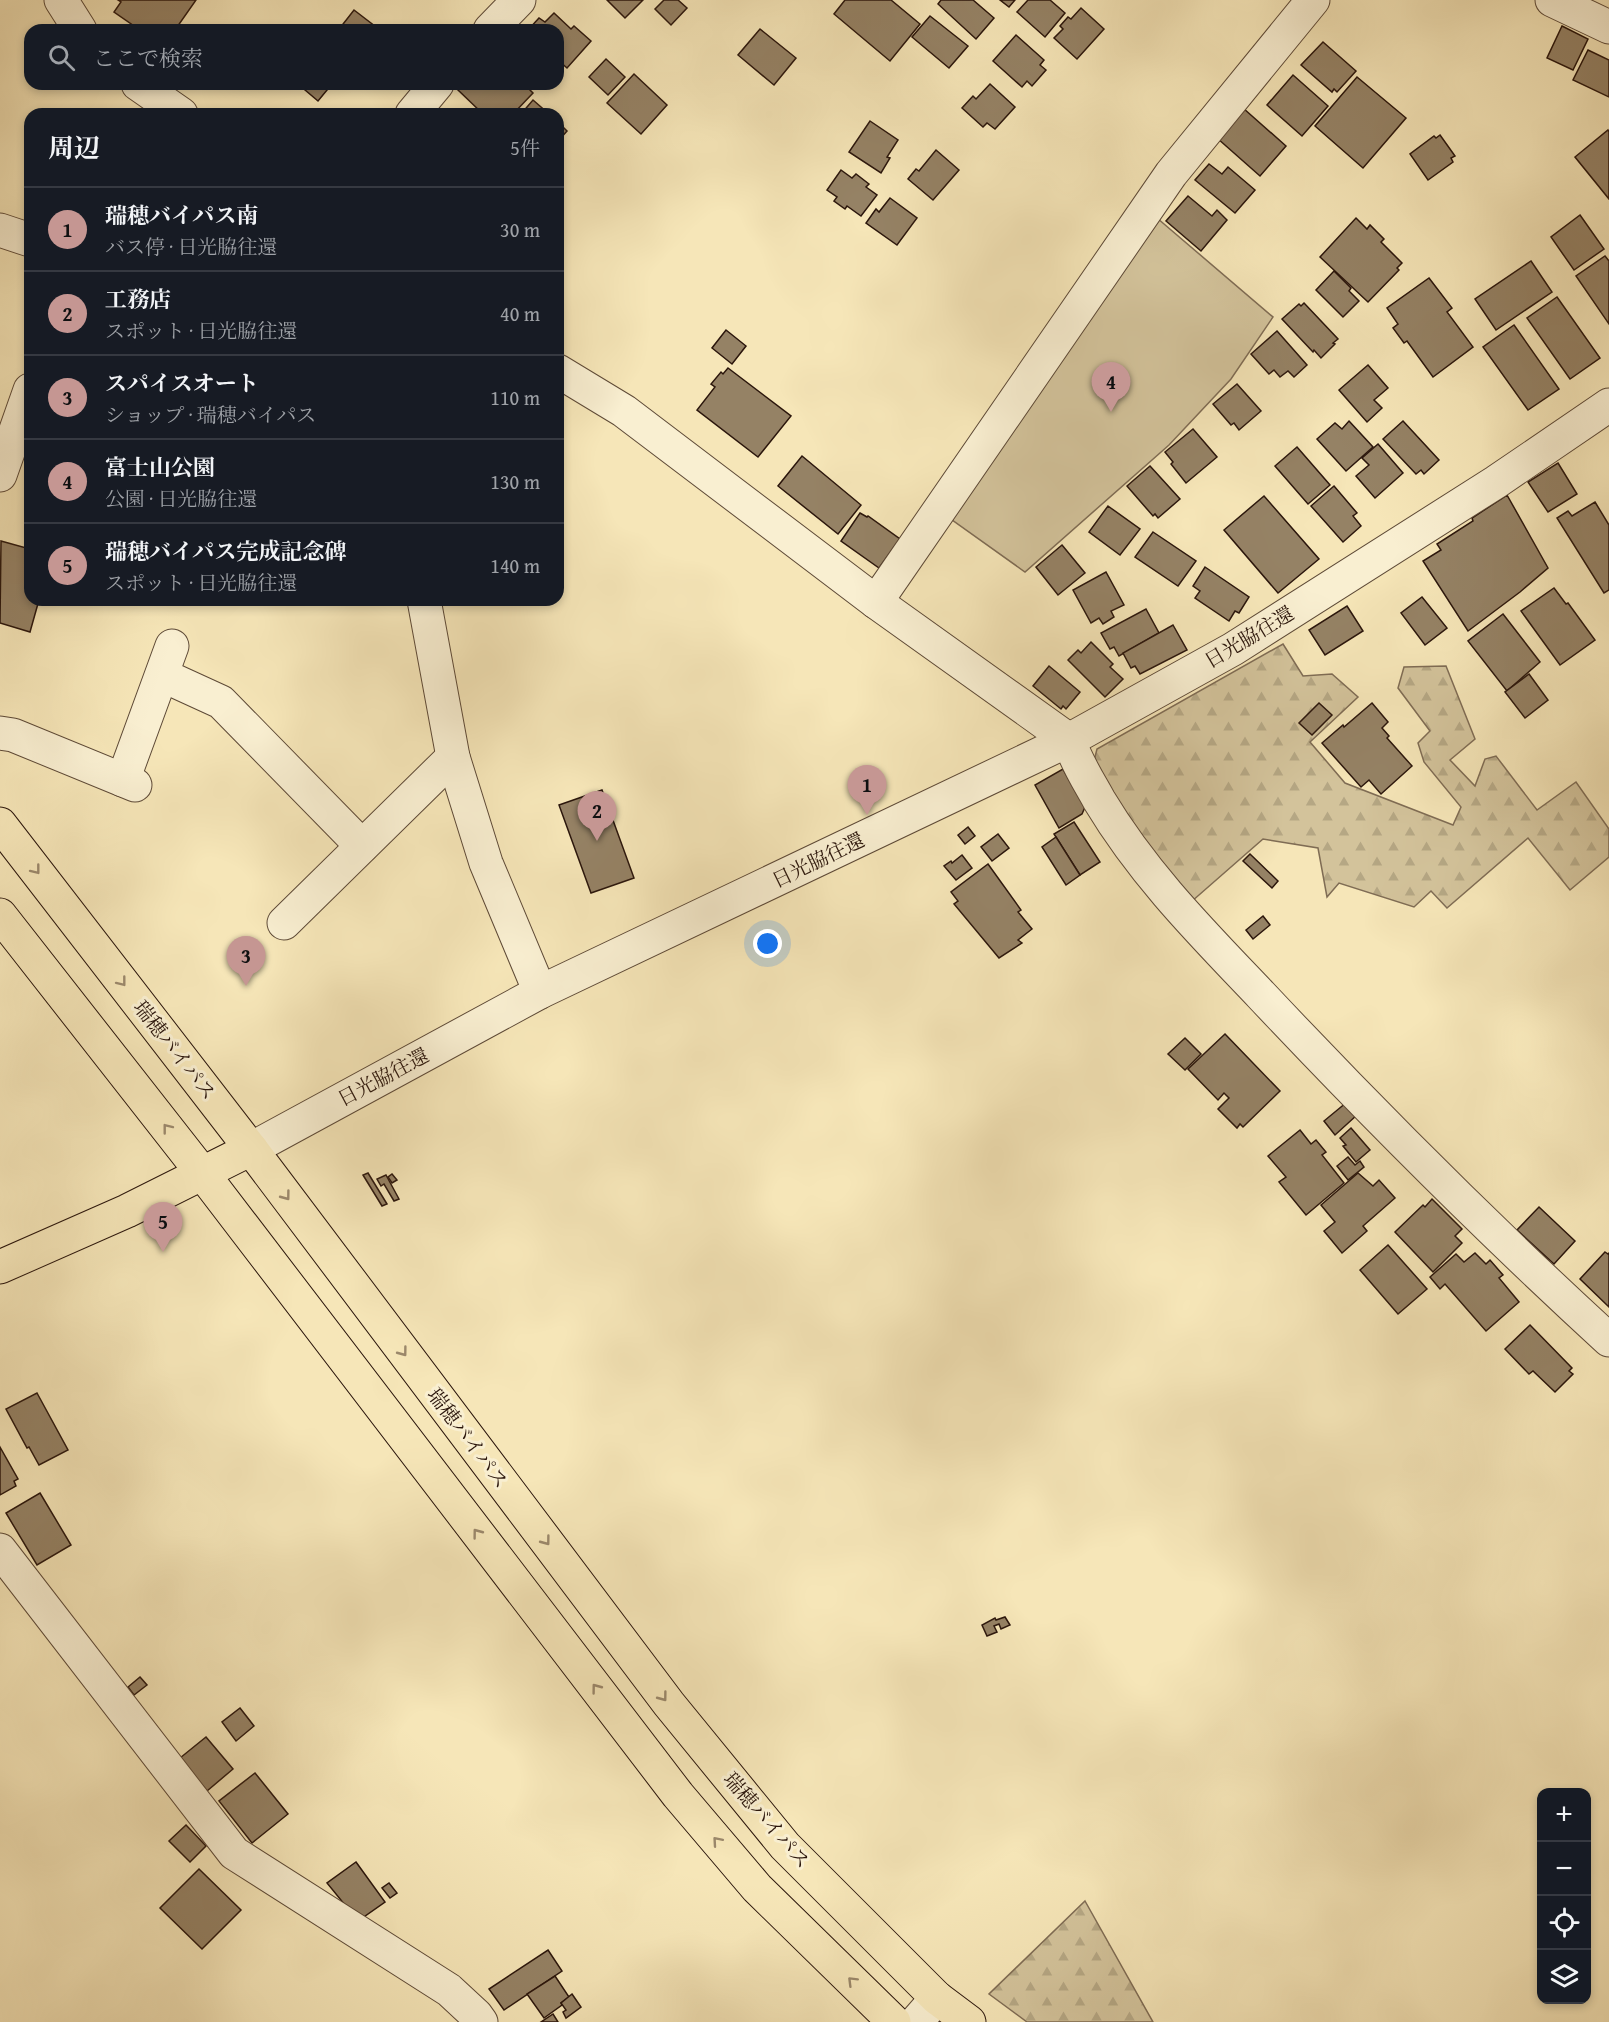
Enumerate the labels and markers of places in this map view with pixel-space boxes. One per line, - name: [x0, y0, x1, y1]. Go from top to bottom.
- pin: 4: [1092, 362, 1130, 412]
- pin: 1: [848, 766, 886, 815]
- pin: 2: [578, 792, 616, 841]
- pin: 3: [226, 936, 266, 986]
- pin: 5: [144, 1202, 182, 1252]

